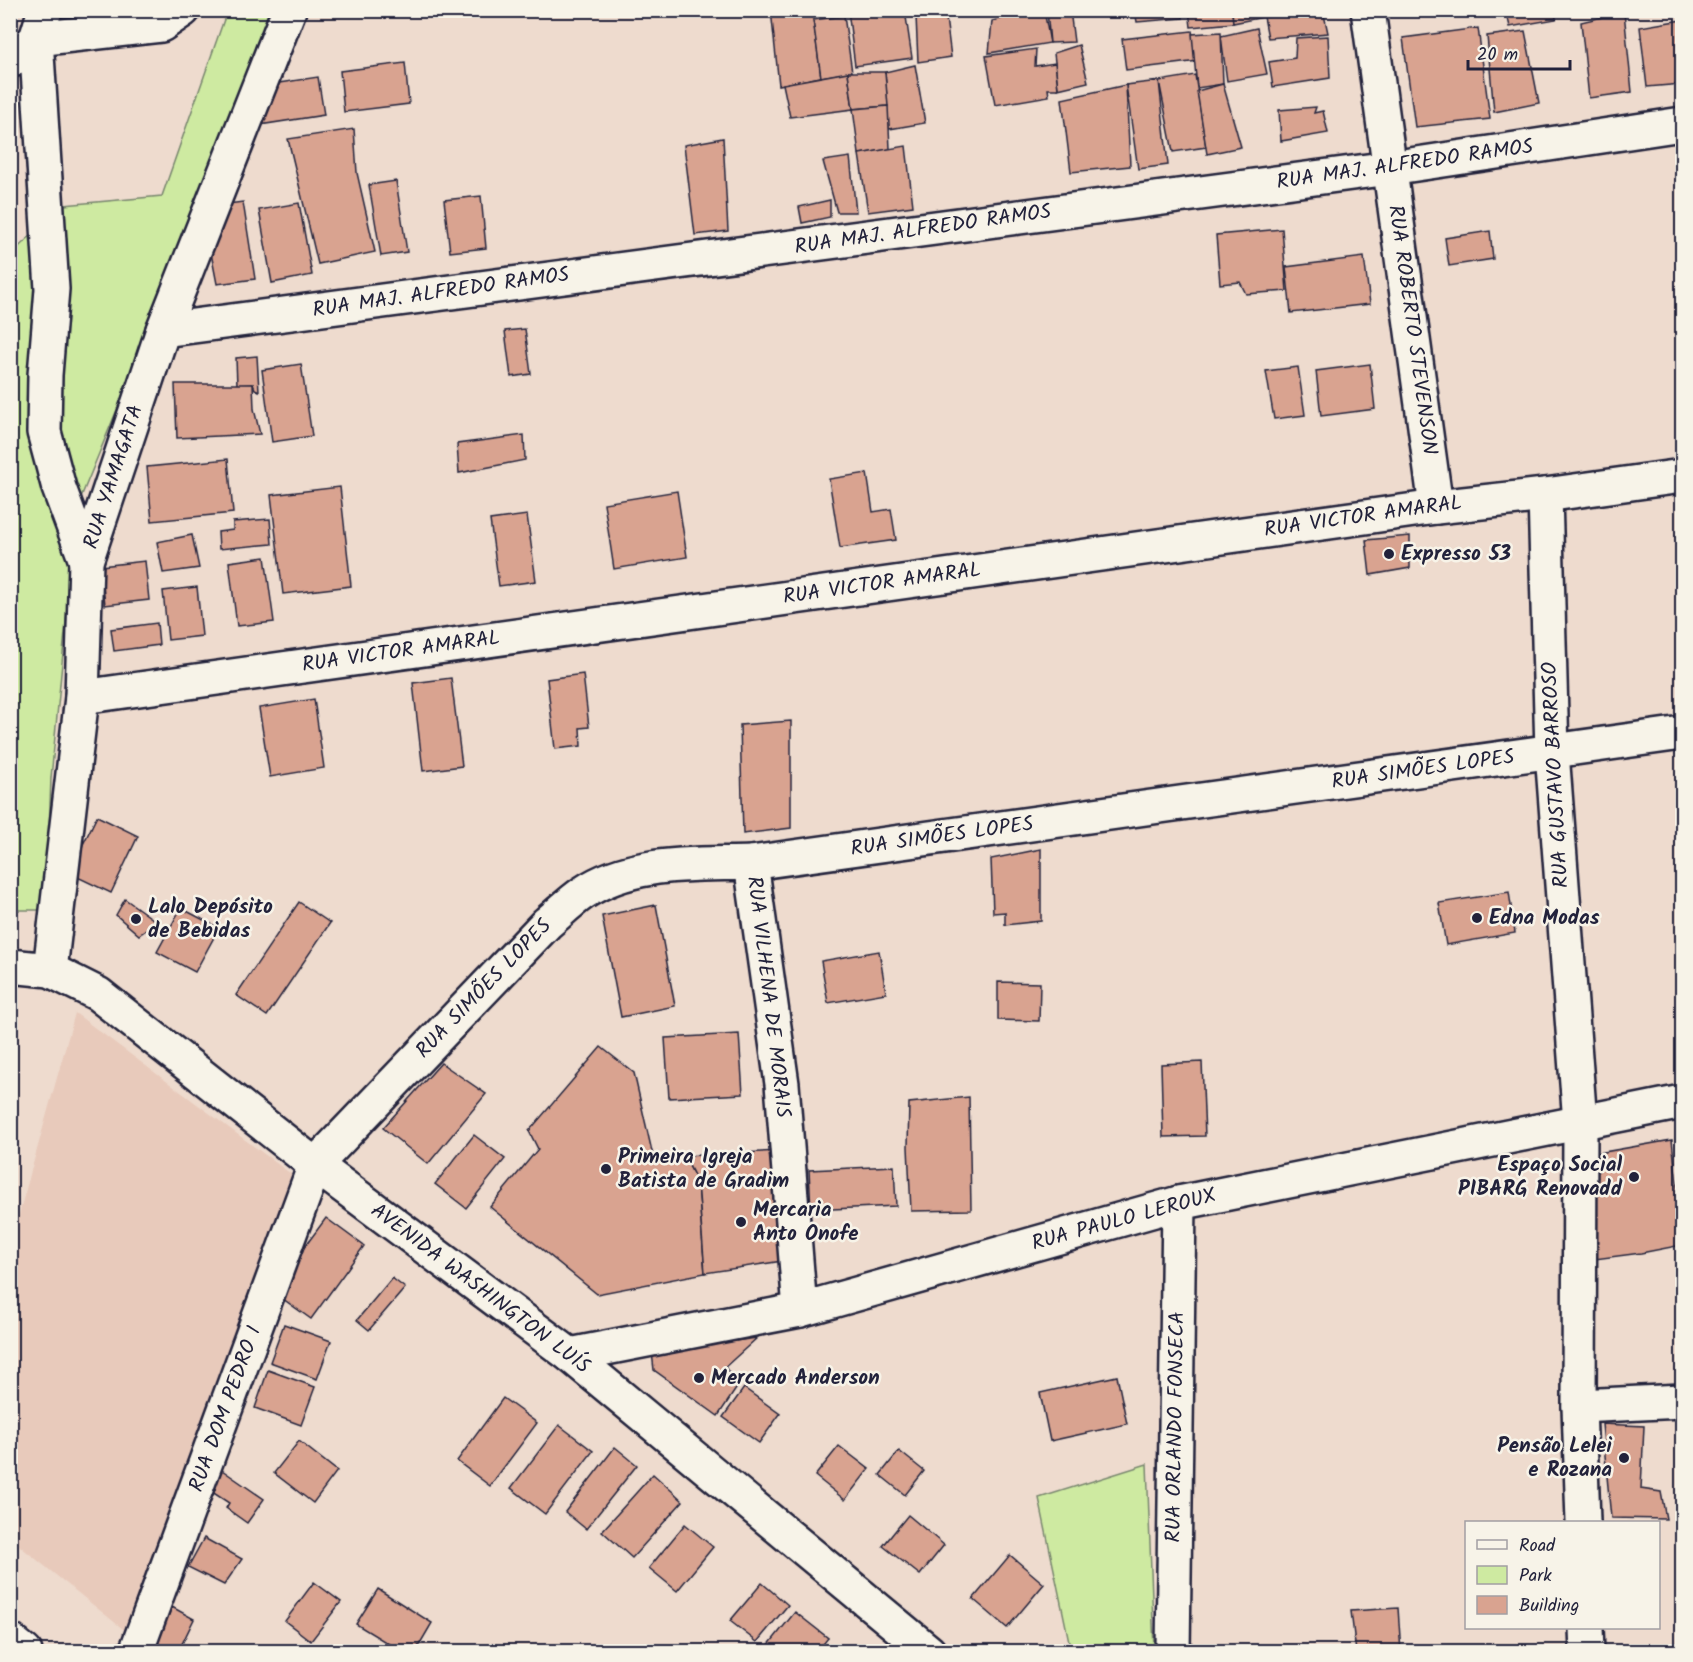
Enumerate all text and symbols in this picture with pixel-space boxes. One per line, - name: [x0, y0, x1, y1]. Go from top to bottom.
- scale bar: [1468, 33, 1570, 71]
- text: 20 m: [1477, 41, 1518, 70]
- street label: RUA MAJ. ALFREDO RAMOS: [1275, 131, 1535, 199]
- street label: RUA MAJ. ALFREDO RAMOS: [793, 196, 1053, 264]
- street label: RUA ROBERTO STEVENSON: [1378, 203, 1446, 457]
- street label: RUA MAJ. ALFREDO RAMOS: [311, 259, 571, 327]
- street label: RUA YAMAGATA: [75, 401, 153, 553]
- street label: RUA VICTOR AMARAL: [1262, 487, 1464, 547]
- place label: Expresso 53: [1401, 538, 1512, 571]
- marker: Expresso 53: [1382, 547, 1396, 561]
- street label: RUA VICTOR AMARAL: [781, 554, 983, 614]
- street label: RUA VICTOR AMARAL: [300, 622, 502, 682]
- street label: RUA GUSTAVO BARROSO: [1534, 661, 1578, 889]
- street label: RUA SIMÕES LOPES: [1330, 741, 1516, 799]
- street label: RUA SIMÕES LOPES: [849, 808, 1035, 866]
- street label: RUA VILHENA DE MORAIS: [737, 874, 799, 1120]
- place label: Lalo Depósito de Bebidas: [148, 891, 273, 948]
- place label: Edna Modas: [1489, 902, 1600, 935]
- street label: RUA SIMÕES LOPES: [408, 911, 560, 1067]
- marker: Edna Modas: [1470, 911, 1484, 925]
- marker: Lalo Depósito de Bebidas: [129, 912, 143, 926]
- place label: Primeira Igreja Batista de Gradim: [618, 1141, 789, 1198]
- place label: Espaço Social PIBARG Renovadd: [1458, 1149, 1623, 1206]
- marker: Primeira Igreja Batista de Gradim: [599, 1162, 613, 1176]
- marker: Espaço Social PIBARG Renovadd: [1627, 1170, 1641, 1184]
- street label: RUA PAULO LEROUX: [1028, 1179, 1221, 1261]
- place label: Mercaria Anto Onofe: [753, 1194, 859, 1251]
- street label: AVENIDA WASHINGTON LUÍS: [363, 1195, 597, 1383]
- marker: Mercaria Anto Onofe: [734, 1215, 748, 1229]
- street label: RUA ORLANDO FONSECA: [1157, 1311, 1195, 1543]
- street label: RUA DOM PEDRO I: [181, 1321, 271, 1497]
- place label: Mercado Anderson: [711, 1362, 880, 1395]
- marker: Mercado Anderson: [692, 1371, 706, 1385]
- place label: Pensão Lelei e Rozana: [1497, 1430, 1613, 1487]
- marker: Pensão Lelei e Rozana: [1617, 1451, 1631, 1465]
- legend: [1465, 1521, 1660, 1629]
- text: Road: [1519, 1532, 1556, 1561]
- text: Park: [1519, 1562, 1552, 1591]
- text: Building: [1519, 1592, 1579, 1621]

